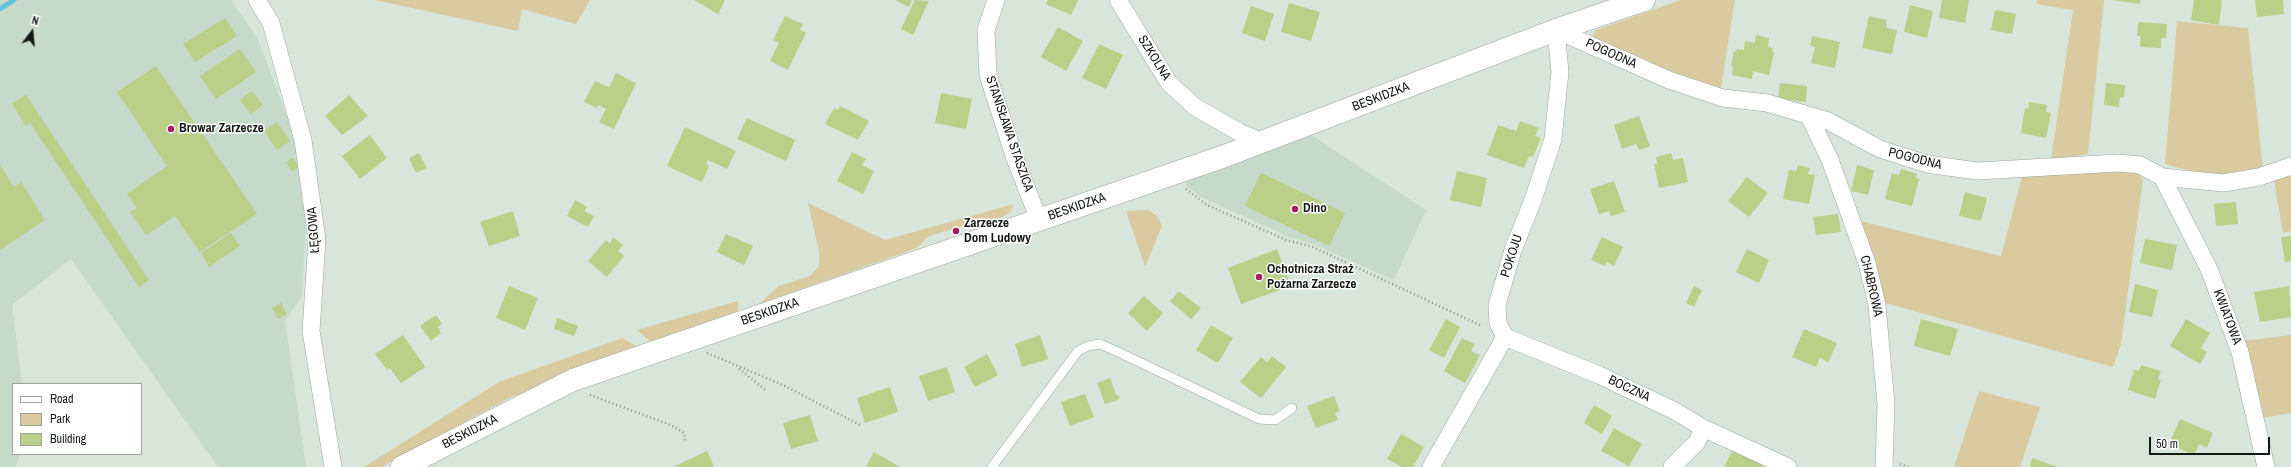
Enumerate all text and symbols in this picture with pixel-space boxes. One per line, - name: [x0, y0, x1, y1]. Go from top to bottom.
- north arrow: [12, 12, 52, 52]
- text: N: [30, 13, 40, 28]
- street label: SZKOLNA: [1134, 33, 1174, 83]
- street label: POGODNA: [1583, 36, 1639, 72]
- street label: STANISŁAWA STASZICA: [982, 74, 1036, 194]
- street label: BESKIDZKA: [1350, 79, 1412, 115]
- place label: Browar Zarzecze: [179, 121, 264, 137]
- marker: Browar Zarzecze: [166, 124, 176, 134]
- street label: POGODNA: [1887, 145, 1943, 173]
- street label: BESKIDZKA: [1046, 190, 1108, 224]
- place label: Dino: [1303, 201, 1327, 217]
- marker: Dino: [1290, 204, 1300, 214]
- street label: ŁĘGOWA: [305, 206, 323, 254]
- place label: Zarzecze Dom Ludowy: [964, 216, 1031, 247]
- marker: Zarzecze Dom Ludowy: [951, 226, 961, 236]
- street label: POKOJU: [1498, 233, 1526, 279]
- street label: CHABROWA: [1856, 254, 1886, 318]
- place label: Ochotnicza Straż Pożarna Zarzecze: [1267, 262, 1356, 293]
- marker: Ochotnicza Straż Pożarna Zarzecze: [1254, 272, 1264, 282]
- street label: KWIATOWA: [2209, 287, 2245, 347]
- street label: BESKIDZKA: [739, 295, 801, 329]
- street label: BOCZNA: [1606, 373, 1652, 405]
- legend: [12, 383, 142, 455]
- text: Road: [50, 391, 74, 407]
- text: Park: [50, 411, 70, 427]
- street label: BESKIDZKA: [440, 411, 500, 453]
- scale bar: [2151, 429, 2272, 455]
- text: Building: [50, 431, 86, 447]
- text: 50 m: [2156, 436, 2178, 452]

